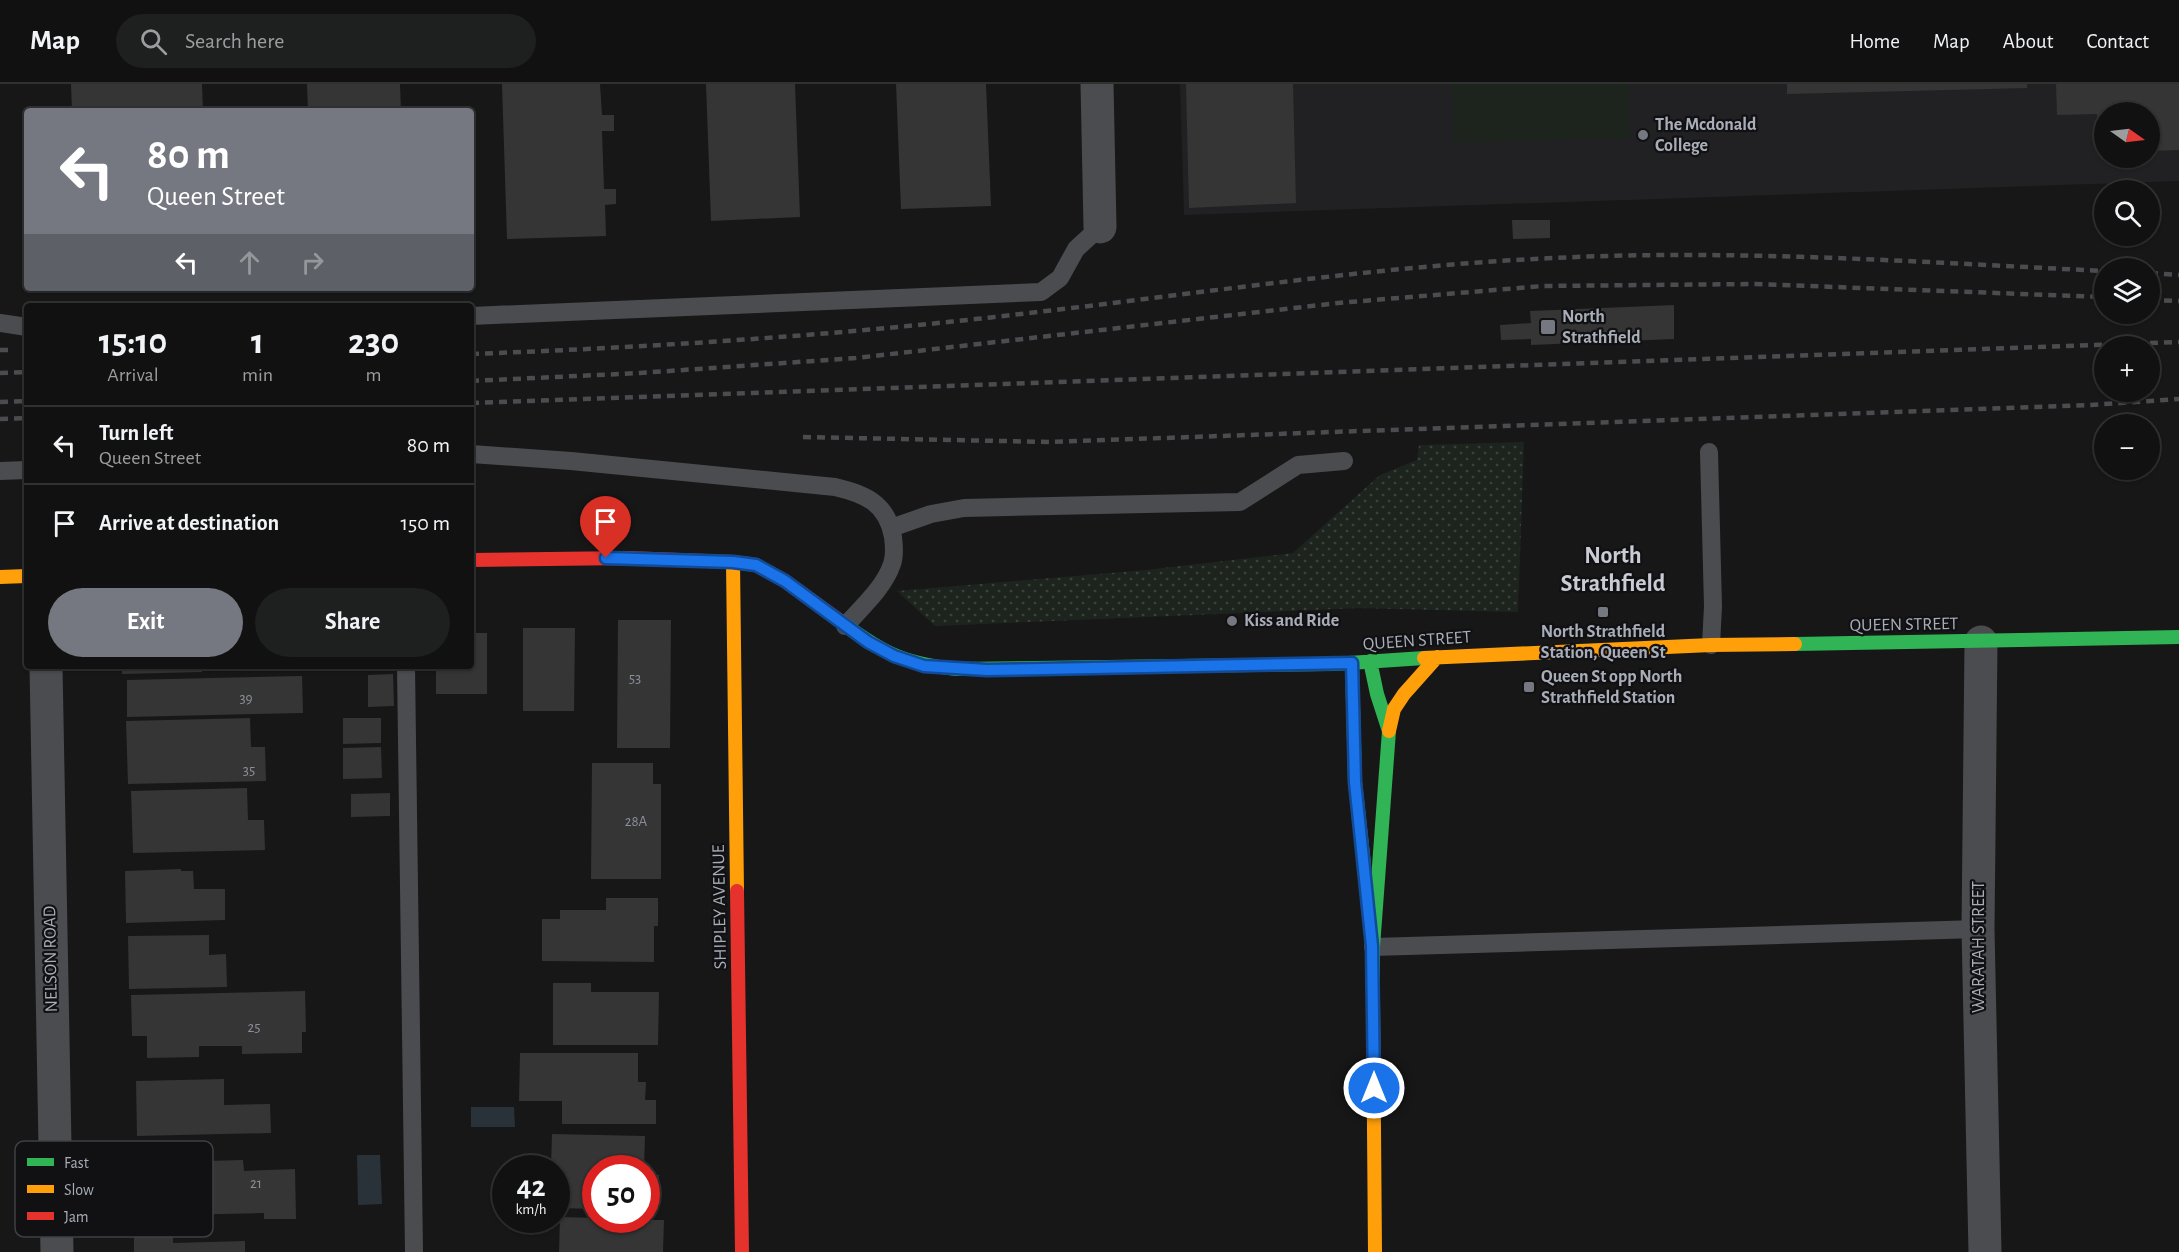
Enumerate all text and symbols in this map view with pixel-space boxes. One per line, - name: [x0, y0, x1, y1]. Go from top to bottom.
- search box: [116, 14, 536, 68]
- icon: search: [137, 25, 170, 58]
- text: Map: [30, 27, 80, 55]
- text: Search here: [185, 30, 284, 52]
- text: Home: [1849, 31, 1900, 52]
- text: Map: [1933, 31, 1970, 52]
- text: About: [2003, 31, 2053, 52]
- text: Contact: [2086, 31, 2149, 52]
- north arrow: [2094, 102, 2160, 168]
- map controls: [2094, 102, 2160, 480]
- place label: The Mcdonald College: [1655, 116, 1757, 155]
- marker: The Mcdonald College: [1636, 128, 1650, 142]
- icon: left: [48, 132, 126, 210]
- text: 80 m: [147, 134, 230, 176]
- button: search: [2094, 180, 2160, 246]
- text: Queen Street: [147, 183, 285, 210]
- icon: left: [170, 246, 203, 279]
- icon: ahead: [233, 246, 266, 279]
- icon: right: [296, 246, 329, 279]
- button: layers: [2094, 258, 2160, 324]
- place label: North Strathfield: [1562, 308, 1641, 347]
- marker: North Strathfield: [1539, 318, 1557, 336]
- text: 15:10: [99, 324, 167, 360]
- text: 1: [251, 324, 264, 360]
- text: 230: [348, 324, 399, 360]
- button: +: [2094, 336, 2160, 402]
- text: Arrival: [107, 365, 159, 385]
- text: min: [242, 365, 273, 385]
- text: m: [366, 365, 382, 385]
- button: −: [2094, 414, 2160, 480]
- text: Turn left: [99, 422, 173, 444]
- icon: left: [48, 429, 81, 462]
- text: 80 m: [407, 434, 450, 456]
- text: Queen Street: [99, 448, 201, 468]
- pin: [580, 496, 631, 558]
- icon: arrive: [589, 505, 622, 538]
- icon: arrive: [48, 507, 81, 540]
- text: Arrive at destination: [99, 512, 279, 534]
- text: 150 m: [400, 512, 450, 534]
- district label: North Strathfield: [1561, 544, 1666, 596]
- button: Exit: [48, 588, 243, 657]
- button: Share: [255, 588, 450, 657]
- marker: North Strathfield Station, Queen St: [1596, 605, 1610, 619]
- place label: Kiss and Ride: [1244, 612, 1339, 630]
- marker: Kiss and Ride: [1225, 614, 1239, 628]
- street label: QUEEN STREET: [1850, 615, 1959, 635]
- place label: North Strathfield Station, Queen St: [1541, 623, 1666, 662]
- street label: QUEEN STREET: [1362, 628, 1472, 654]
- place label: Queen St opp North Strathfield Station: [1541, 668, 1682, 707]
- house number: 53: [629, 671, 641, 686]
- marker: Queen St opp North Strathfield Station: [1522, 680, 1536, 694]
- house number: 39: [239, 691, 253, 706]
- house number: 35: [243, 763, 255, 778]
- house number: 28A: [625, 814, 648, 829]
- street label: SHIPLEY AVENUE: [710, 844, 730, 970]
- street label: WARATAH STREET: [1970, 881, 1988, 1013]
- street label: NELSON ROAD: [41, 906, 61, 1012]
- house number: 25: [247, 1020, 261, 1035]
- position arrow: [1342, 1056, 1406, 1120]
- legend: [15, 1141, 213, 1237]
- text: Fast: [64, 1155, 89, 1171]
- speed limit sign: 50: [582, 1155, 660, 1233]
- text: 42: [516, 1172, 546, 1202]
- house number: 21: [250, 1176, 262, 1191]
- text: Slow: [64, 1182, 94, 1198]
- text: km/h: [516, 1202, 546, 1217]
- text: Jam: [64, 1209, 89, 1225]

